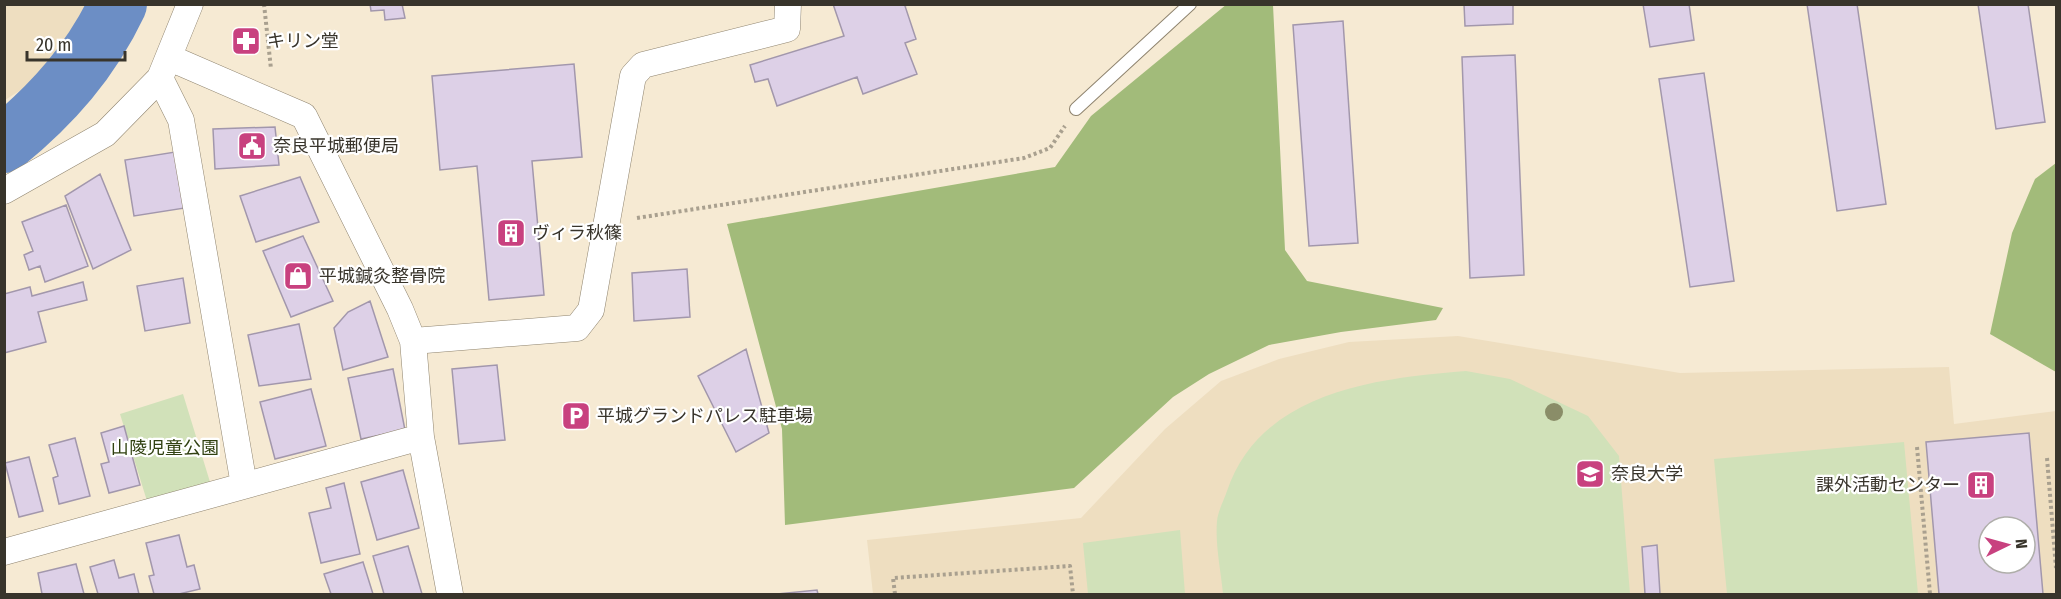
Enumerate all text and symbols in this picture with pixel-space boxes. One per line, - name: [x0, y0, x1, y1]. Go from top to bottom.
- scale bar: [27, 24, 124, 62]
- pharmacy icon: キリン堂: [230, 25, 262, 57]
- place label: キリン堂: [267, 30, 339, 52]
- text: 20 m: [36, 34, 71, 56]
- public building icon: 奈良平城郵便局: [236, 130, 268, 162]
- place label: 奈良平城郵便局: [273, 135, 399, 157]
- building icon: ヴィラ秋篠: [495, 217, 527, 249]
- place label: ヴィラ秋篠: [532, 222, 622, 244]
- shop icon: 平城鍼灸整骨院: [282, 260, 314, 292]
- place label: 平城鍼灸整骨院: [319, 265, 445, 287]
- parking icon: 平城グランドパレス駐車場: [560, 400, 592, 432]
- place label: 平城グランドパレス駐車場: [597, 405, 813, 427]
- park label: 山陵児童公園: [111, 437, 219, 459]
- school or university icon: 奈良大学: [1574, 458, 1606, 490]
- place label: 奈良大学: [1611, 463, 1683, 485]
- building icon: 課外活動センター: [1965, 469, 1997, 501]
- place label: 課外活動センター: [1816, 474, 1960, 496]
- north arrow: [1977, 515, 2037, 575]
- text: N: [2012, 538, 2031, 549]

